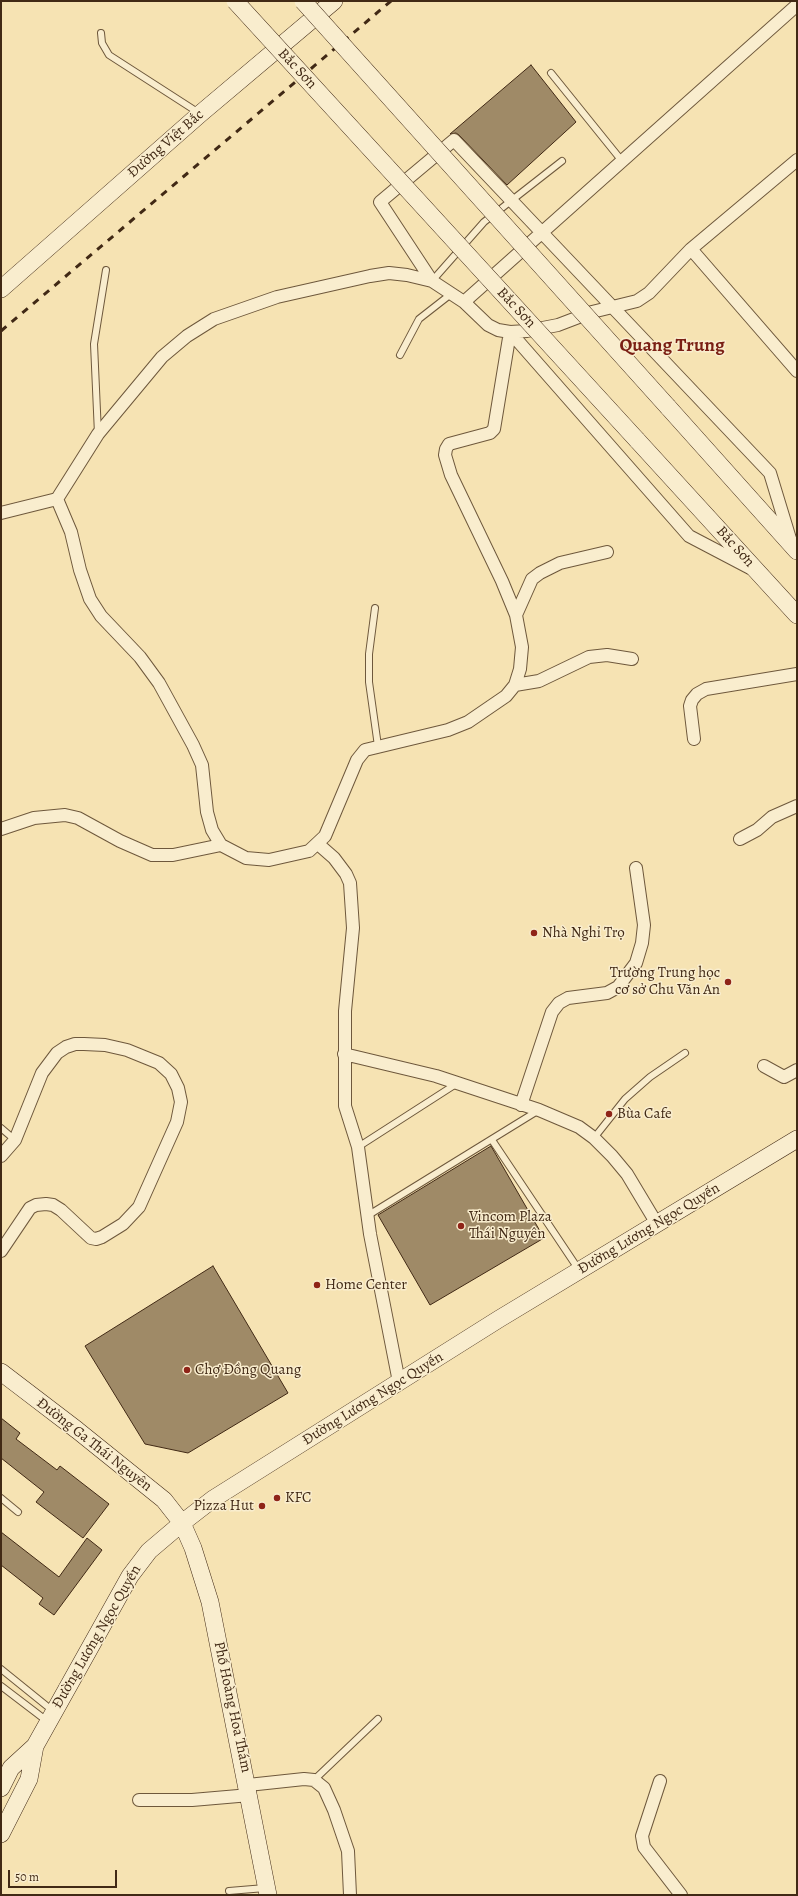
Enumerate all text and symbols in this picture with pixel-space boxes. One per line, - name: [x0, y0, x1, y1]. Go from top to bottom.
- street label: Bắc Sơn: [274, 45, 320, 93]
- street label: Đường Việt Bắc: [124, 106, 208, 182]
- street label: Bắc Sơn: [493, 284, 539, 332]
- district label: Quang Trung: [619, 335, 725, 357]
- street label: Bắc Sơn: [712, 523, 758, 571]
- place label: Nhà Nghỉ Trọ: [542, 924, 625, 942]
- marker: Nhà Nghỉ Trọ: [529, 928, 539, 938]
- place label: Trường Trung học cơ sở Chu Văn An: [610, 964, 720, 999]
- marker: Trường Trung học cơ sở Chu Văn An: [723, 977, 733, 987]
- place label: Bùa Cafe: [617, 1105, 672, 1123]
- marker: Bùa Cafe: [604, 1109, 614, 1119]
- street label: Đường Lương Ngọc Quyến: [575, 1179, 723, 1279]
- place label: Vincom Plaza Thái Nguyên: [469, 1208, 552, 1243]
- marker: Vincom Plaza Thái Nguyên: [456, 1221, 466, 1231]
- place label: Home Center: [325, 1276, 407, 1294]
- marker: Home Center: [312, 1280, 322, 1290]
- street label: Đường Lương Ngọc Quyến: [299, 1348, 447, 1450]
- place label: Chợ Đồng Quang: [195, 1361, 301, 1379]
- marker: Chợ Đồng Quang: [182, 1365, 192, 1375]
- street label: Đường Ga Thái Nguyên: [33, 1394, 155, 1496]
- place label: KFC: [285, 1489, 311, 1507]
- marker: KFC: [272, 1493, 282, 1503]
- place label: Pizza Hut: [194, 1497, 254, 1515]
- marker: Pizza Hut: [257, 1501, 267, 1511]
- street label: Đường Lương Ngọc Quyến: [49, 1562, 145, 1712]
- street label: Phố Hoàng Hoa Thám: [209, 1640, 255, 1774]
- scale bar: [10, 1862, 119, 1888]
- text: 50 m: [15, 1869, 39, 1885]

